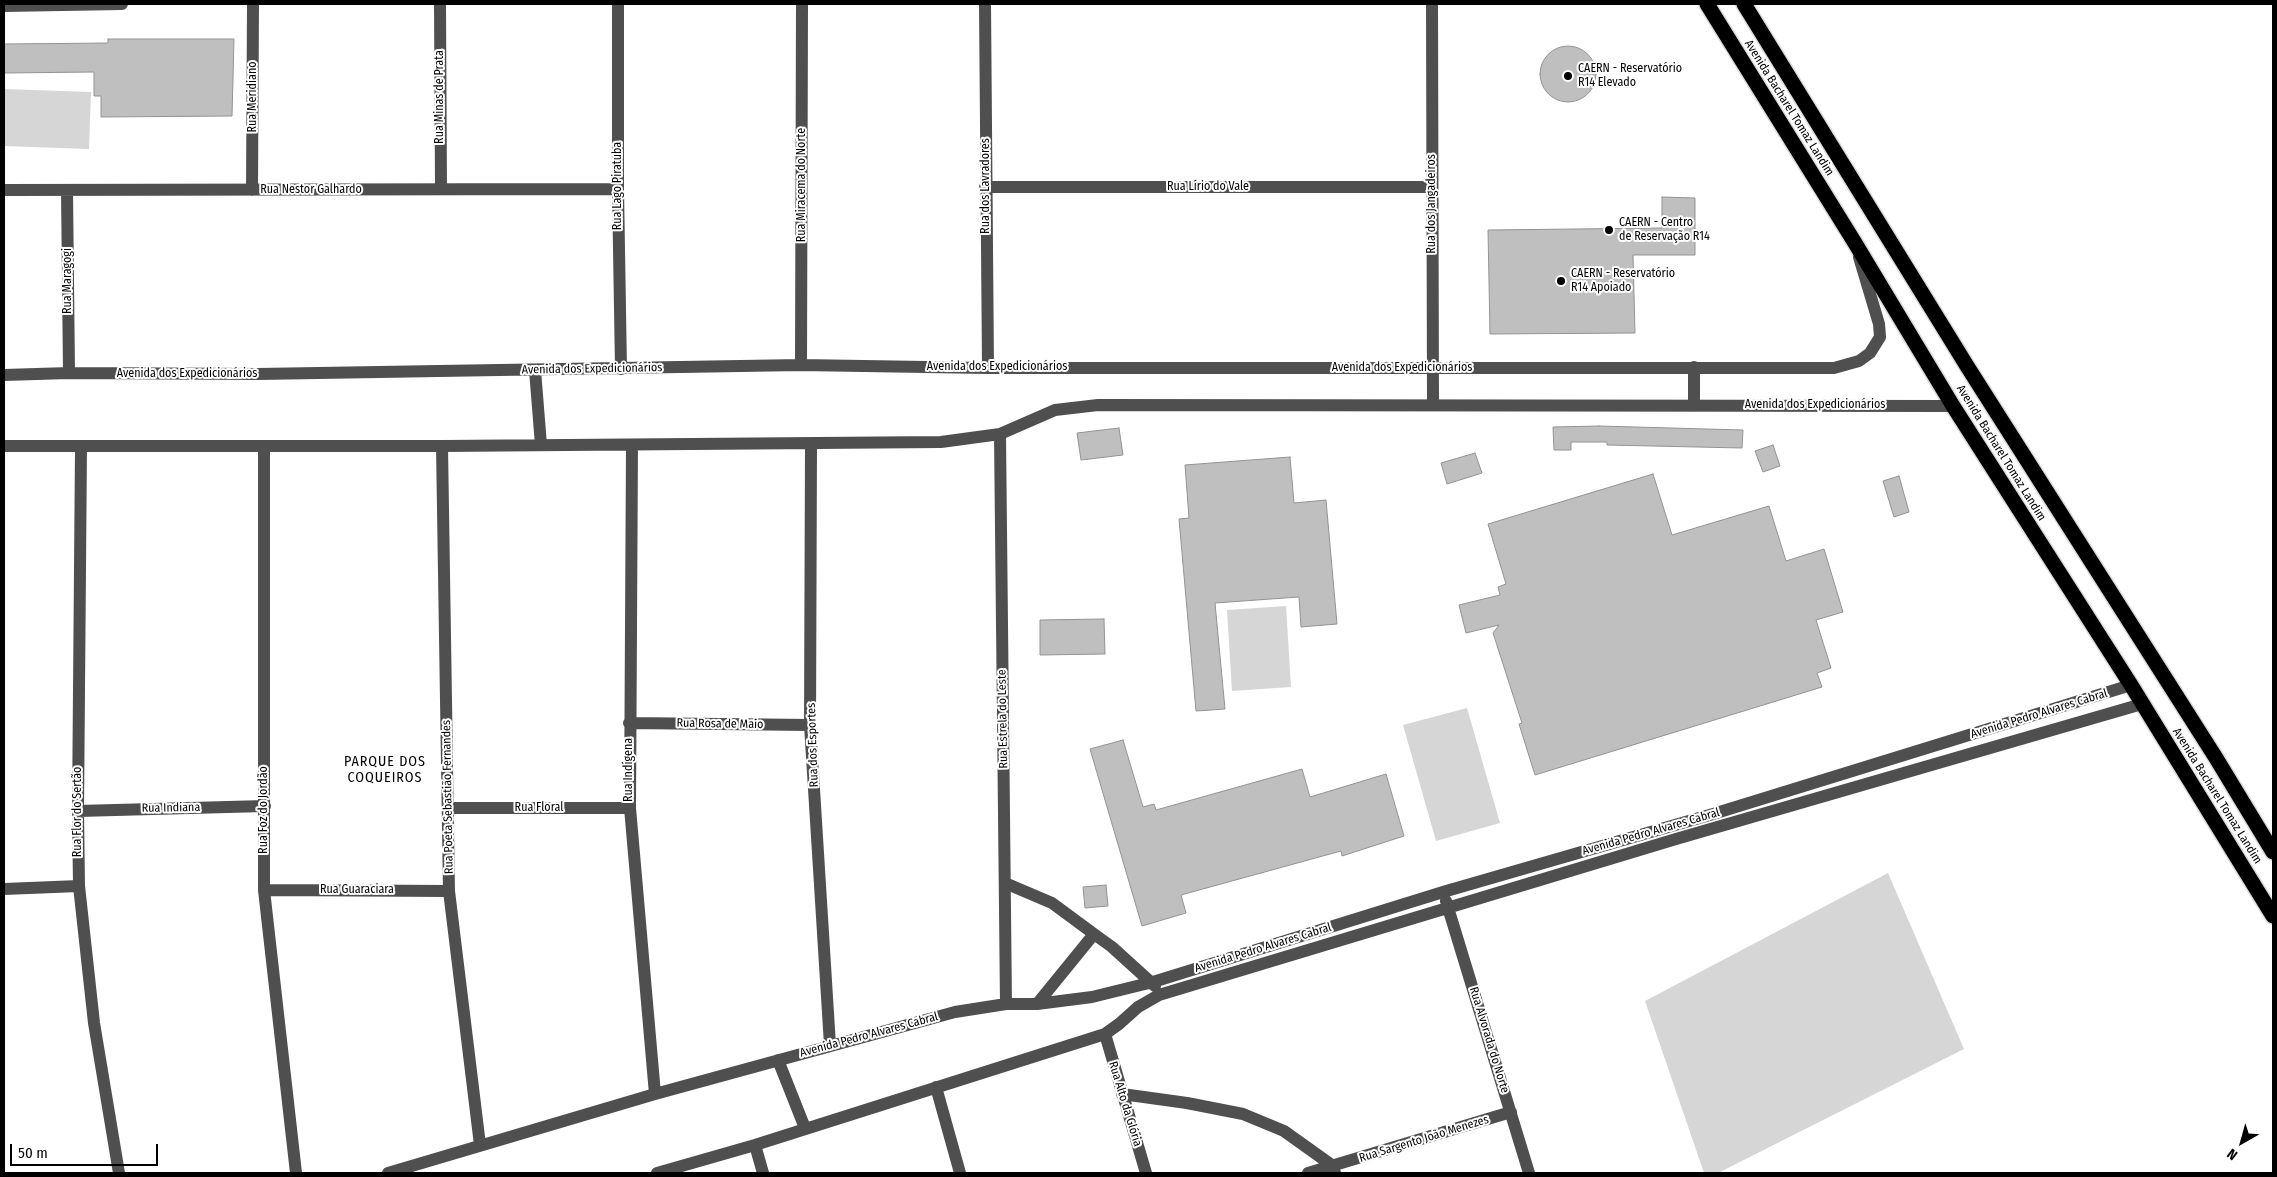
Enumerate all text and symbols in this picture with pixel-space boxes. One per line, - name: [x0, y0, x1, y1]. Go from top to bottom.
- street label: Avenida Bacharel Tomaz Landim: [1741, 37, 1837, 179]
- street label: Rua Minas de Prata: [433, 50, 447, 144]
- street label: Rua Meridiano: [246, 61, 260, 133]
- place label: CAERN - Reservatório R14 Elevado: [1578, 62, 1682, 90]
- marker: CAERN - Reservatório R14 Elevado: [1562, 70, 1574, 82]
- street label: Rua Miracema do Norte: [795, 128, 809, 242]
- street label: Rua dos Lavradores: [979, 138, 993, 234]
- street label: Rua Lago Piratuba: [611, 142, 625, 230]
- street label: Rua dos Jangadeiros: [1425, 154, 1439, 254]
- street label: Rua Lírio do Vale: [1167, 180, 1249, 194]
- street label: Rua Nestor Galhardo: [260, 183, 362, 197]
- place label: CAERN - Centro de Reservação R14: [1619, 216, 1710, 244]
- marker: CAERN - Centro de Reservação R14: [1603, 224, 1615, 236]
- street label: Rua Maragogi: [61, 248, 75, 314]
- place label: CAERN - Reservatório R14 Apoiado: [1571, 267, 1675, 295]
- marker: CAERN - Reservatório R14 Apoiado: [1555, 275, 1567, 287]
- street label: Avenida dos Expedicionários: [927, 360, 1067, 374]
- street label: Avenida dos Expedicionários: [522, 361, 662, 377]
- street label: Avenida dos Expedicionários: [1332, 361, 1472, 375]
- street label: Avenida dos Expedicionários: [117, 367, 257, 381]
- street label: Avenida Bacharel Tomaz Landim: [1953, 382, 2049, 524]
- street label: Avenida dos Expedicionários: [1745, 398, 1885, 412]
- street label: Rua Estrela do Leste: [995, 669, 1011, 769]
- street label: Avenida Pedro Alvares Cabral: [1969, 686, 2109, 742]
- street label: Rua dos Esportes: [804, 702, 822, 788]
- street label: Rua Rosa de Maio: [676, 716, 764, 732]
- street label: Rua Poeta Sebastião Fernandes: [439, 720, 457, 874]
- street label: Avenida Bacharel Tomaz Landim: [2169, 725, 2265, 867]
- street label: Rua Indígena: [622, 738, 636, 802]
- district label: PARQUE DOS COQUEIROS: [343, 754, 427, 786]
- street label: Rua Foz do Jordão: [257, 766, 271, 854]
- street label: Rua Flor do Sertão: [71, 767, 85, 857]
- street label: Rua Indiana: [142, 800, 200, 816]
- street label: Rua Floral: [515, 801, 563, 815]
- street label: Avenida Pedro Alvares Cabral: [1581, 805, 1721, 859]
- street label: Rua Guaraciara: [320, 883, 394, 897]
- street label: Avenida Pedro Alvares Cabral: [1193, 920, 1333, 976]
- street label: Rua Alvorada do Norte: [1466, 985, 1512, 1095]
- street label: Avenida Pedro Alvares Cabral: [798, 1010, 940, 1060]
- street label: Rua Alto da Glória: [1105, 1060, 1145, 1148]
- street label: Rua Sargento João Menezes: [1357, 1112, 1491, 1166]
- north arrow: [2217, 1117, 2267, 1167]
- scale bar: [12, 1134, 160, 1166]
- text: 50 m: [18, 1144, 48, 1162]
- text: N: [2224, 1145, 2241, 1164]

